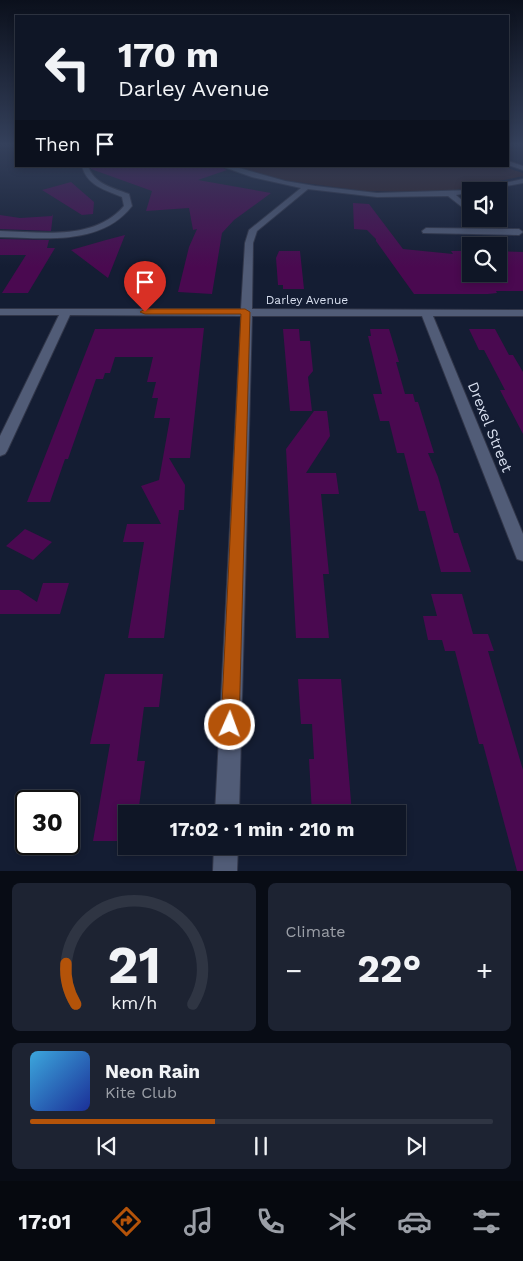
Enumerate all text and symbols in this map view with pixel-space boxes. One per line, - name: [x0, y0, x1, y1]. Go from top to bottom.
- text: 170 m: [118, 34, 219, 76]
- icon: left: [35, 35, 100, 100]
- text: Darley Avenue: [118, 76, 269, 101]
- icon: arrive: [91, 130, 119, 158]
- text: Then: [35, 133, 81, 156]
- map controls: [462, 182, 507, 282]
- button: sound: [462, 182, 507, 227]
- button: search: [462, 237, 507, 282]
- pin: [124, 261, 166, 312]
- icon: arrive: [131, 268, 159, 296]
- street label: Darley Avenue: [266, 293, 348, 307]
- street label: Drexel Street: [464, 379, 517, 475]
- position arrow: [203, 698, 255, 750]
- speed limit sign: 30: [15, 790, 80, 855]
- text: 17:02 · 1 min · 210 m: [170, 818, 354, 841]
- text: Climate: [286, 922, 346, 941]
- text: 21: [107, 935, 160, 996]
- text: 22°: [357, 947, 421, 991]
- text: −: [286, 954, 302, 987]
- text: +: [476, 954, 493, 987]
- text: km/h: [111, 992, 157, 1013]
- text: Neon Rain: [105, 1060, 200, 1083]
- text: Kite Club: [105, 1083, 177, 1102]
- icon: previous: [93, 1132, 121, 1160]
- icon: pause: [247, 1132, 275, 1160]
- icon: next: [402, 1132, 430, 1160]
- icon: directions: [109, 1204, 144, 1239]
- icon: music: [181, 1204, 216, 1239]
- icon: phone: [253, 1204, 288, 1239]
- icon: climate: [325, 1204, 360, 1239]
- icon: car: [397, 1204, 432, 1239]
- icon: filters: [469, 1204, 504, 1239]
- text: 17:01: [19, 1209, 71, 1234]

